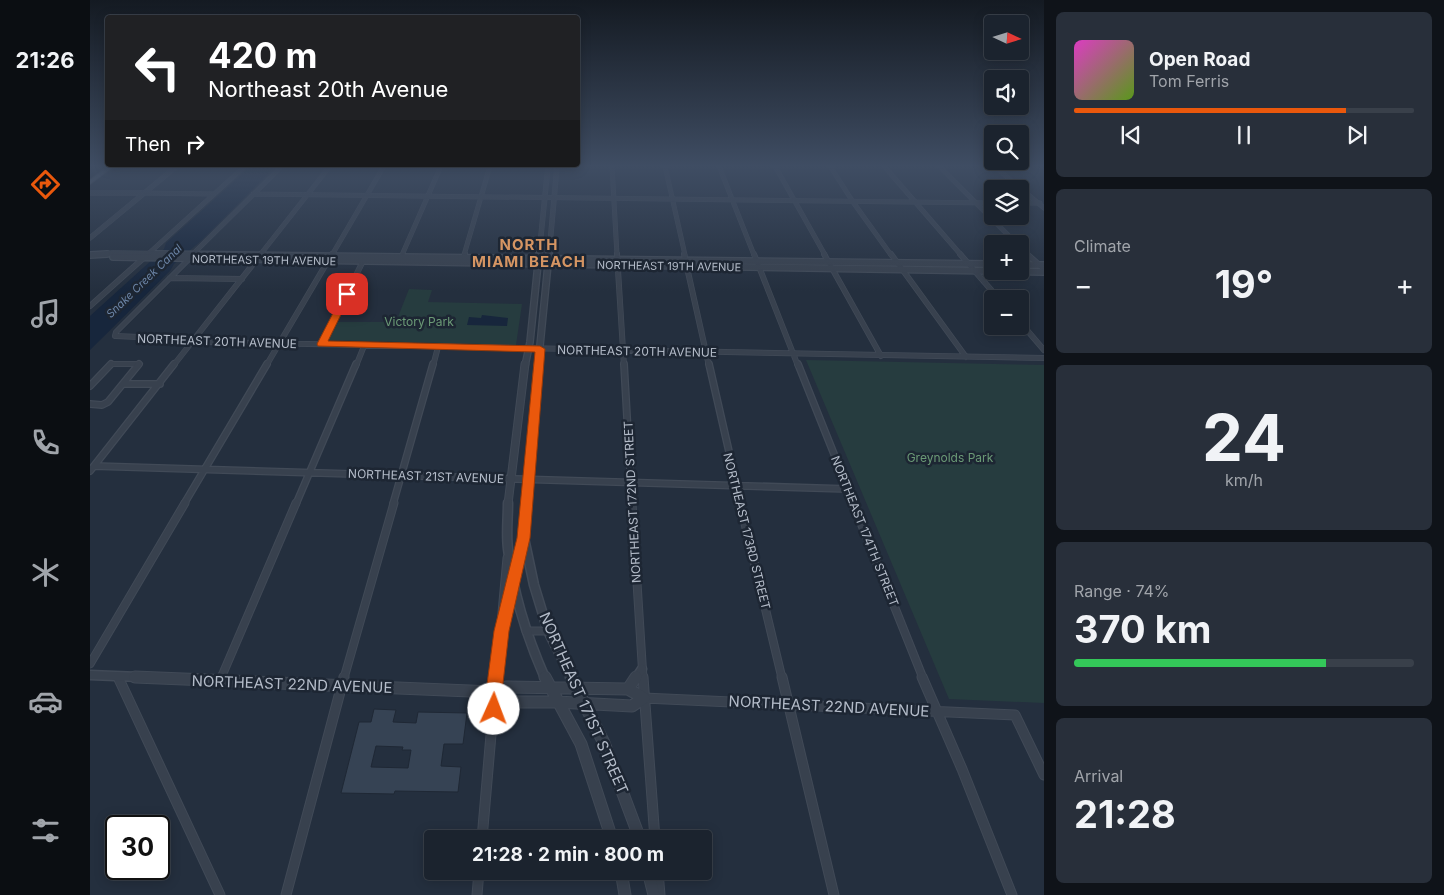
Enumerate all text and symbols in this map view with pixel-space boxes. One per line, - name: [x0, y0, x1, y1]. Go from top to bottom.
- north arrow: [984, 15, 1029, 60]
- map controls: [984, 15, 1029, 335]
- text: 420 m: [208, 34, 318, 76]
- icon: left: [125, 35, 190, 100]
- text: 21:26: [16, 47, 74, 73]
- text: Open Road: [1149, 48, 1250, 71]
- button: sound: [984, 70, 1029, 115]
- text: Tom Ferris: [1149, 71, 1229, 91]
- text: Northeast 20th Avenue: [208, 76, 448, 102]
- icon: previous: [1117, 121, 1145, 149]
- icon: pause: [1230, 121, 1258, 149]
- icon: next: [1343, 121, 1371, 149]
- button: search: [984, 125, 1029, 170]
- icon: right: [181, 130, 209, 158]
- text: Then: [125, 133, 171, 156]
- icon: directions: [28, 167, 63, 202]
- button: layers: [984, 180, 1029, 225]
- district label: NORTH MIAMI BEACH: [472, 235, 586, 271]
- button: +: [984, 235, 1029, 280]
- text: Climate: [1074, 236, 1131, 256]
- water label: Snake Creek Canal: [103, 241, 185, 321]
- street label: NORTHEAST 19TH AVENUE: [192, 252, 336, 268]
- street label: NORTHEAST 19TH AVENUE: [597, 258, 741, 274]
- text: 19°: [1215, 261, 1273, 307]
- text: −: [1074, 268, 1093, 302]
- text: +: [1395, 268, 1414, 302]
- pin: [326, 273, 368, 315]
- icon: arrive: [333, 280, 361, 308]
- button: −: [984, 290, 1029, 335]
- icon: music: [28, 296, 63, 331]
- park label: Victory Park: [384, 314, 454, 329]
- street label: NORTHEAST 20TH AVENUE: [137, 331, 297, 351]
- street label: NORTHEAST 20TH AVENUE: [557, 342, 717, 360]
- text: 24: [1202, 398, 1286, 477]
- street label: NORTHEAST 172ND STREET: [620, 420, 644, 583]
- icon: phone: [28, 425, 63, 460]
- park label: Greynolds Park: [907, 450, 994, 465]
- street label: NORTHEAST 173RD STREET: [720, 451, 774, 611]
- street label: NORTHEAST 174TH STREET: [828, 454, 902, 609]
- street label: NORTHEAST 21ST AVENUE: [348, 466, 504, 486]
- text: km/h: [1225, 470, 1263, 490]
- icon: climate: [28, 555, 63, 590]
- text: Range · 74%: [1074, 581, 1170, 601]
- text: 370 km: [1074, 606, 1211, 652]
- street label: NORTHEAST 171ST STREET: [535, 609, 633, 797]
- street label: NORTHEAST 22ND AVENUE: [191, 671, 393, 697]
- position arrow: [467, 682, 519, 734]
- icon: car: [28, 684, 63, 719]
- street label: NORTHEAST 22ND AVENUE: [728, 691, 930, 721]
- text: Arrival: [1074, 766, 1123, 786]
- text: 21:28: [1074, 791, 1176, 837]
- icon: filters: [28, 813, 63, 848]
- speed limit sign: 30: [105, 815, 170, 880]
- text: 21:28 · 2 min · 800 m: [472, 843, 664, 866]

